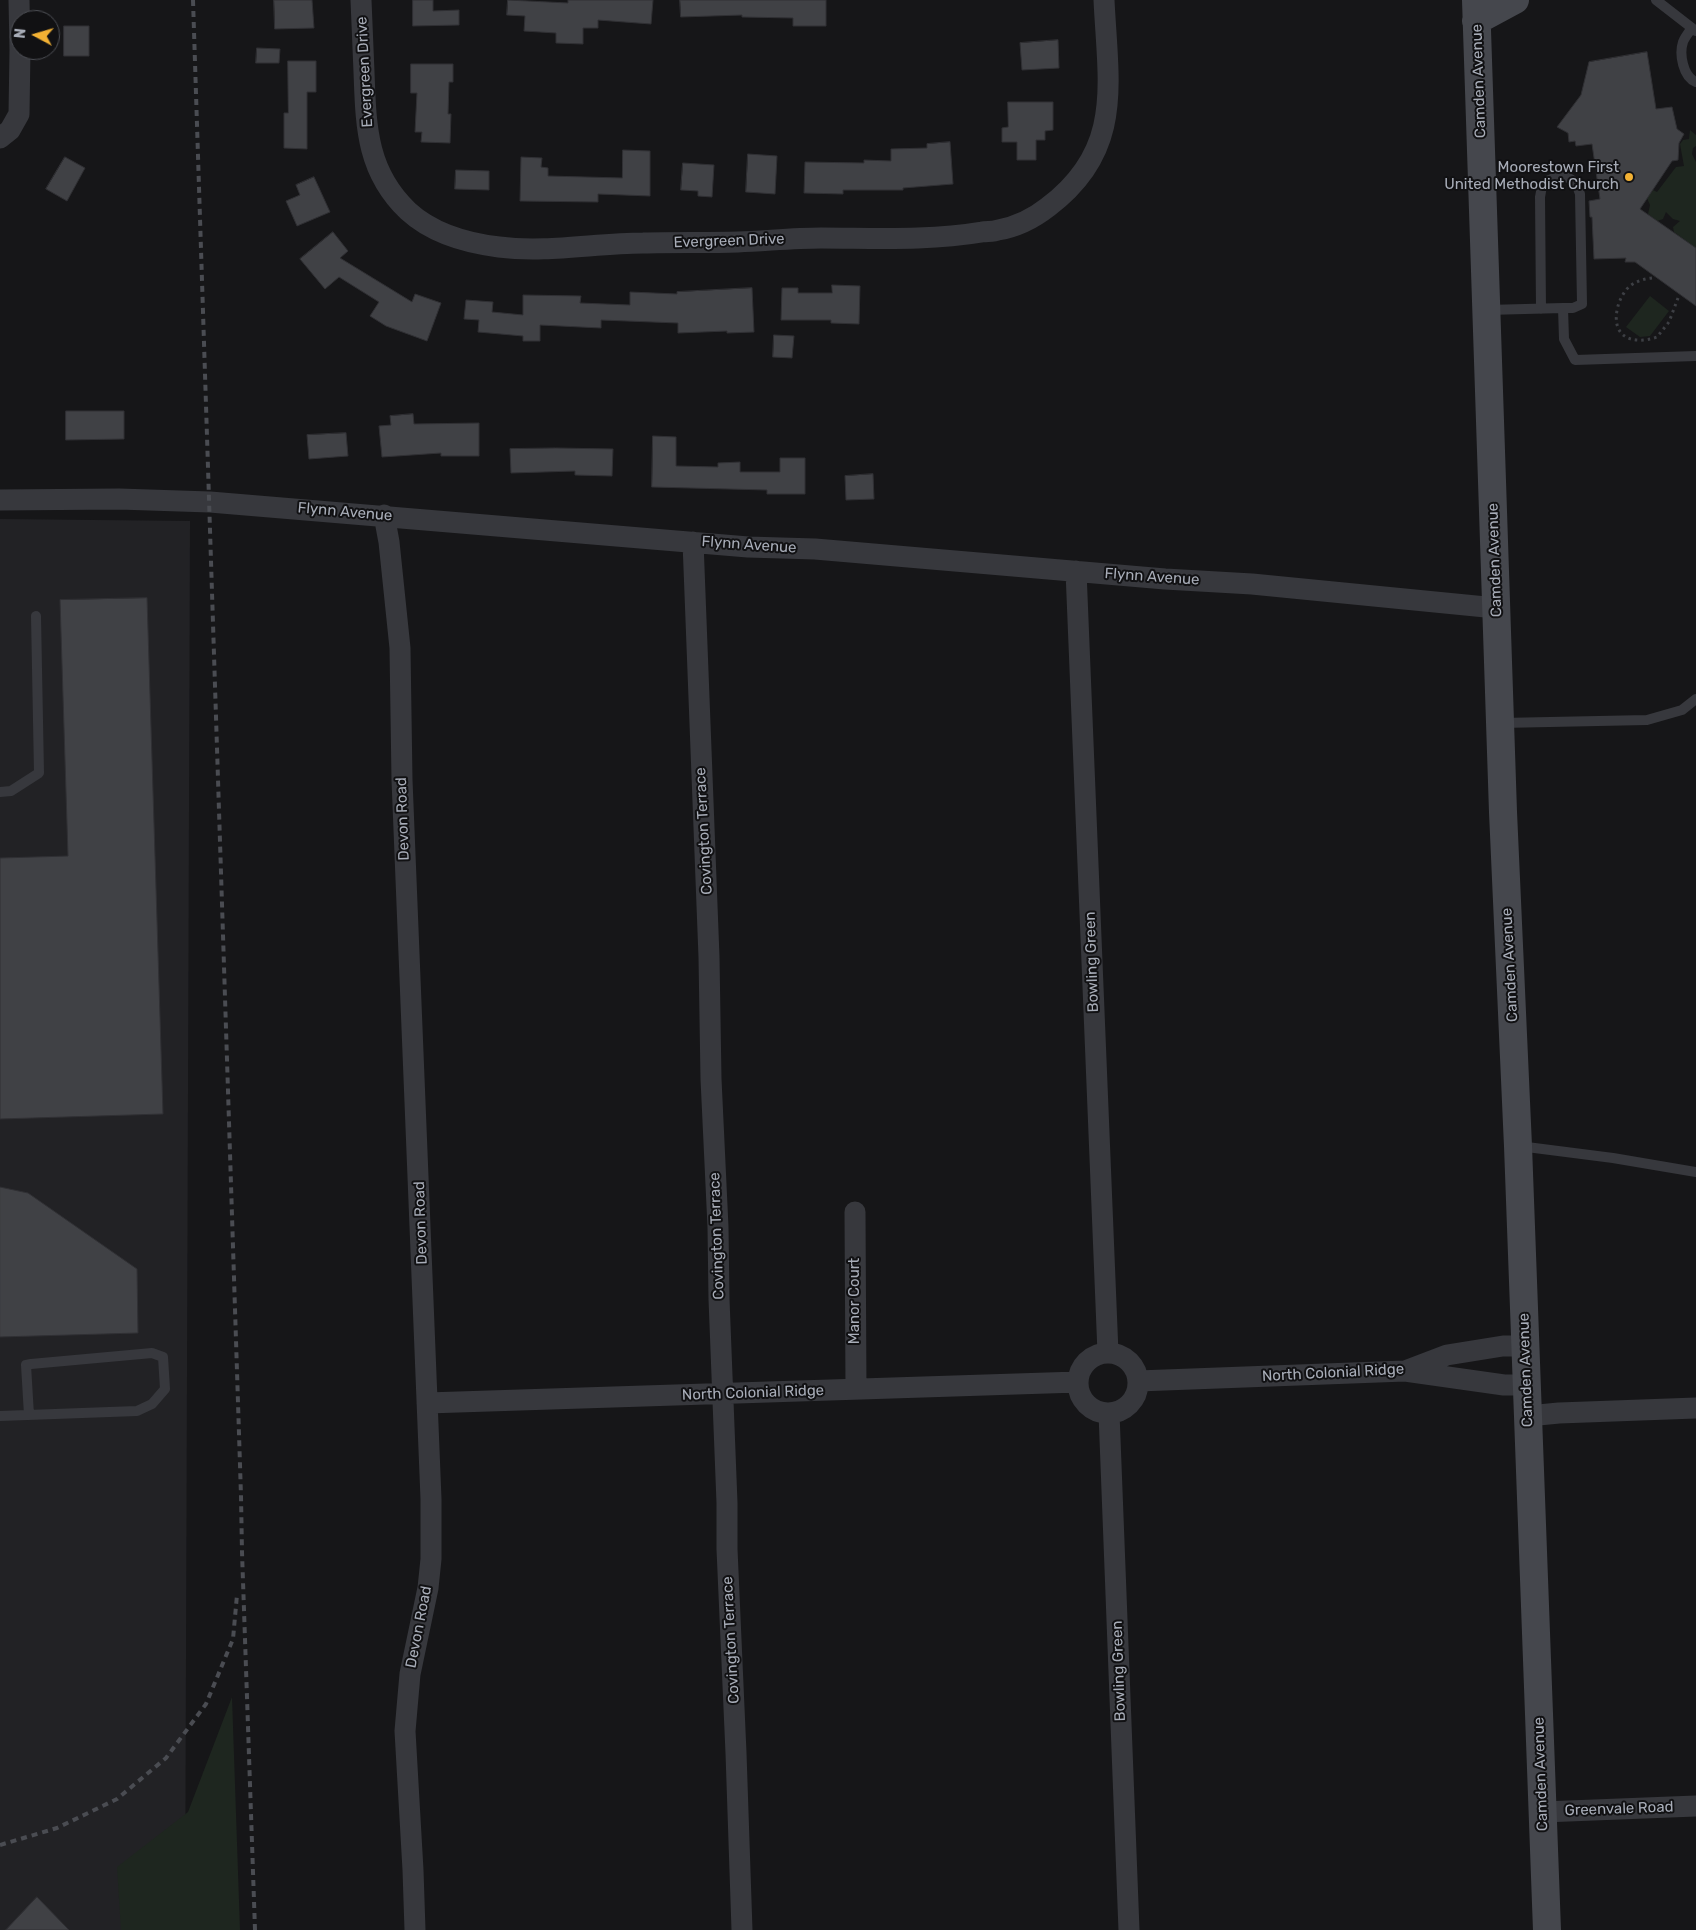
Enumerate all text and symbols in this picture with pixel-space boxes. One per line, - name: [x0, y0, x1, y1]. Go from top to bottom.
- north arrow: [10, 10, 60, 60]
- street label: Evergreen Drive: [353, 16, 377, 128]
- street label: Camden Avenue: [1468, 24, 1490, 138]
- text: N: [12, 28, 30, 39]
- place label: Moorestown First United Methodist Church: [1444, 159, 1619, 194]
- marker: Moorestown First United Methodist Church: [1623, 171, 1635, 183]
- street label: Evergreen Drive: [673, 230, 785, 252]
- street label: Flynn Avenue: [297, 499, 393, 525]
- street label: Camden Avenue: [1484, 503, 1506, 617]
- street label: Flynn Avenue: [701, 533, 797, 557]
- street label: Flynn Avenue: [1104, 565, 1200, 589]
- street label: Covington Terrace: [692, 767, 716, 895]
- street label: Devon Road: [393, 777, 413, 861]
- street label: Camden Avenue: [1498, 907, 1522, 1023]
- street label: Bowling Green: [1081, 911, 1103, 1013]
- street label: Covington Terrace: [706, 1172, 728, 1300]
- street label: Devon Road: [411, 1181, 431, 1265]
- street label: Manor Court: [846, 1258, 864, 1344]
- street label: Camden Avenue: [1515, 1313, 1537, 1427]
- street label: North Colonial Ridge: [1261, 1360, 1405, 1386]
- street label: North Colonial Ridge: [682, 1382, 824, 1404]
- street label: Covington Terrace: [719, 1576, 743, 1704]
- street label: Devon Road: [402, 1584, 436, 1670]
- street label: Bowling Green: [1108, 1620, 1130, 1722]
- street label: Camden Avenue: [1530, 1717, 1552, 1831]
- street label: Greenvale Road: [1564, 1798, 1674, 1820]

